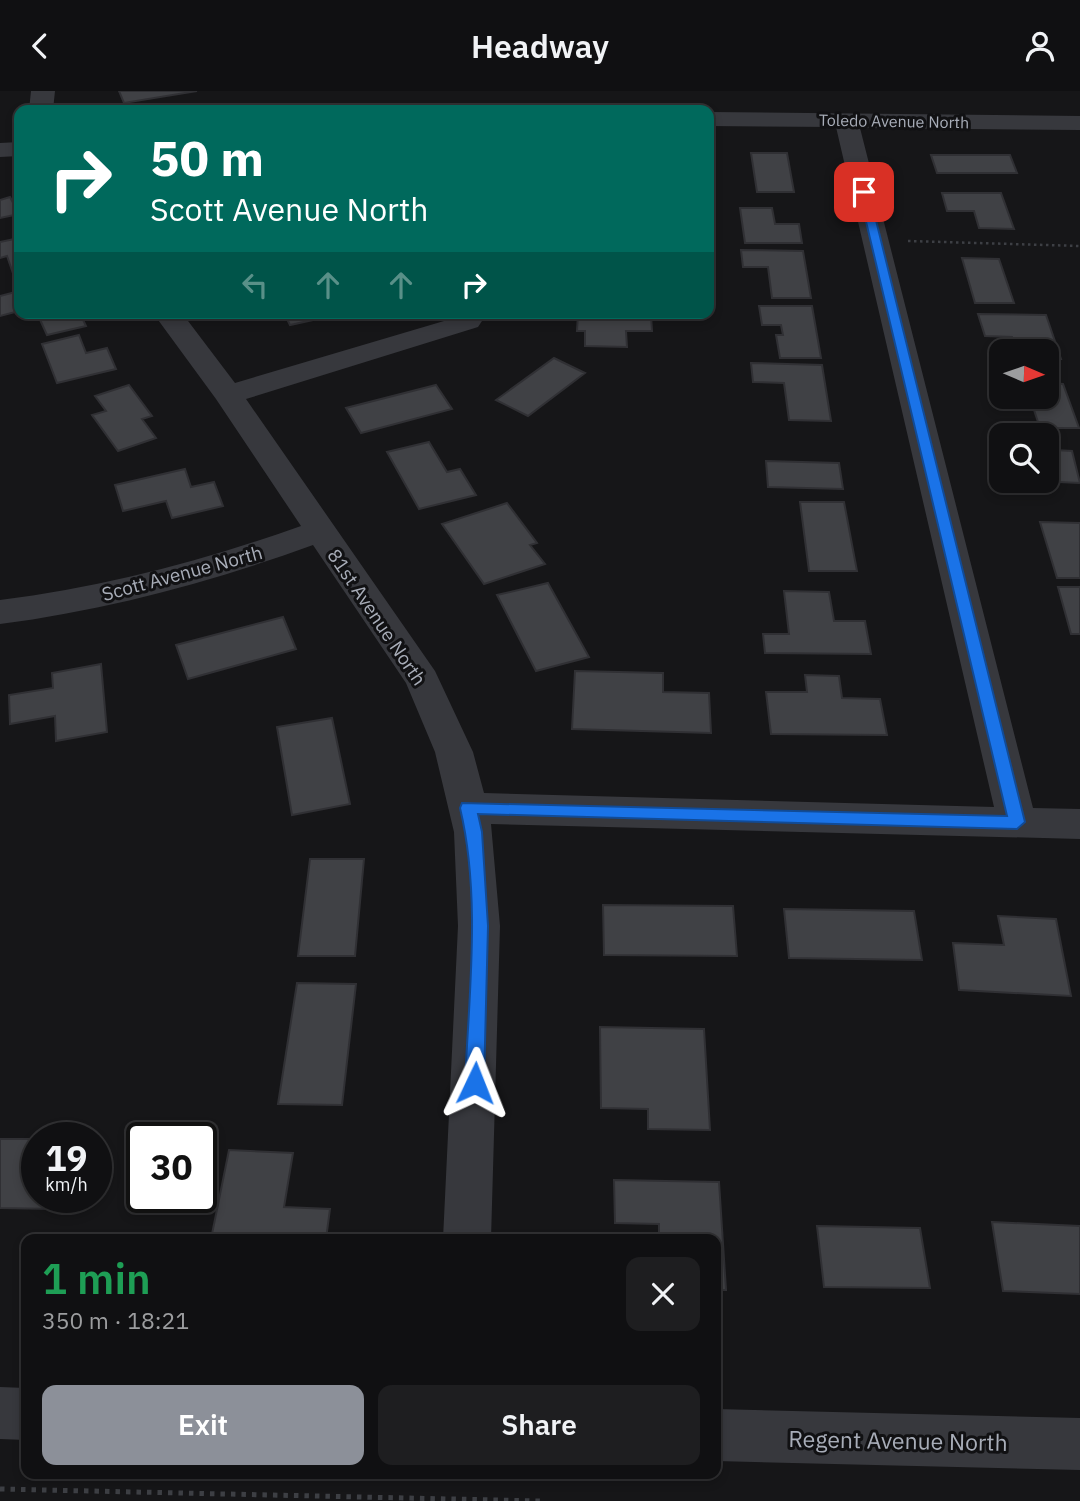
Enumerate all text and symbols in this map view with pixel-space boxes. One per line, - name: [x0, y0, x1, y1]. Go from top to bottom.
- text: Headway: [471, 25, 609, 67]
- icon: back: [21, 27, 59, 65]
- icon: person: [1021, 27, 1059, 65]
- street label: Toledo Avenue North: [819, 110, 969, 132]
- text: 50 m: [150, 126, 264, 189]
- icon: right: [35, 133, 126, 224]
- pin: [834, 162, 894, 222]
- icon: arrive: [845, 173, 883, 211]
- text: Scott Avenue North: [150, 188, 428, 230]
- icon: left: [236, 266, 274, 304]
- icon: ahead: [309, 266, 347, 304]
- icon: ahead: [382, 266, 420, 304]
- icon: right: [455, 266, 493, 304]
- north arrow: [989, 339, 1059, 409]
- map controls: [989, 339, 1059, 493]
- button: search: [989, 423, 1059, 493]
- street label: Scott Avenue North: [99, 540, 265, 606]
- street label: 81st Avenue North: [322, 544, 432, 690]
- position arrow: [438, 1046, 512, 1120]
- speed limit sign: 30: [126, 1122, 217, 1213]
- text: 19: [45, 1135, 88, 1181]
- text: km/h: [45, 1173, 88, 1196]
- text: 1 min: [42, 1251, 151, 1306]
- button: close: [626, 1257, 700, 1331]
- text: 350 m · 18:21: [42, 1305, 189, 1335]
- button: Exit: [42, 1385, 364, 1465]
- button: Share: [378, 1385, 700, 1465]
- street label: Regent Avenue North: [788, 1423, 1008, 1457]

